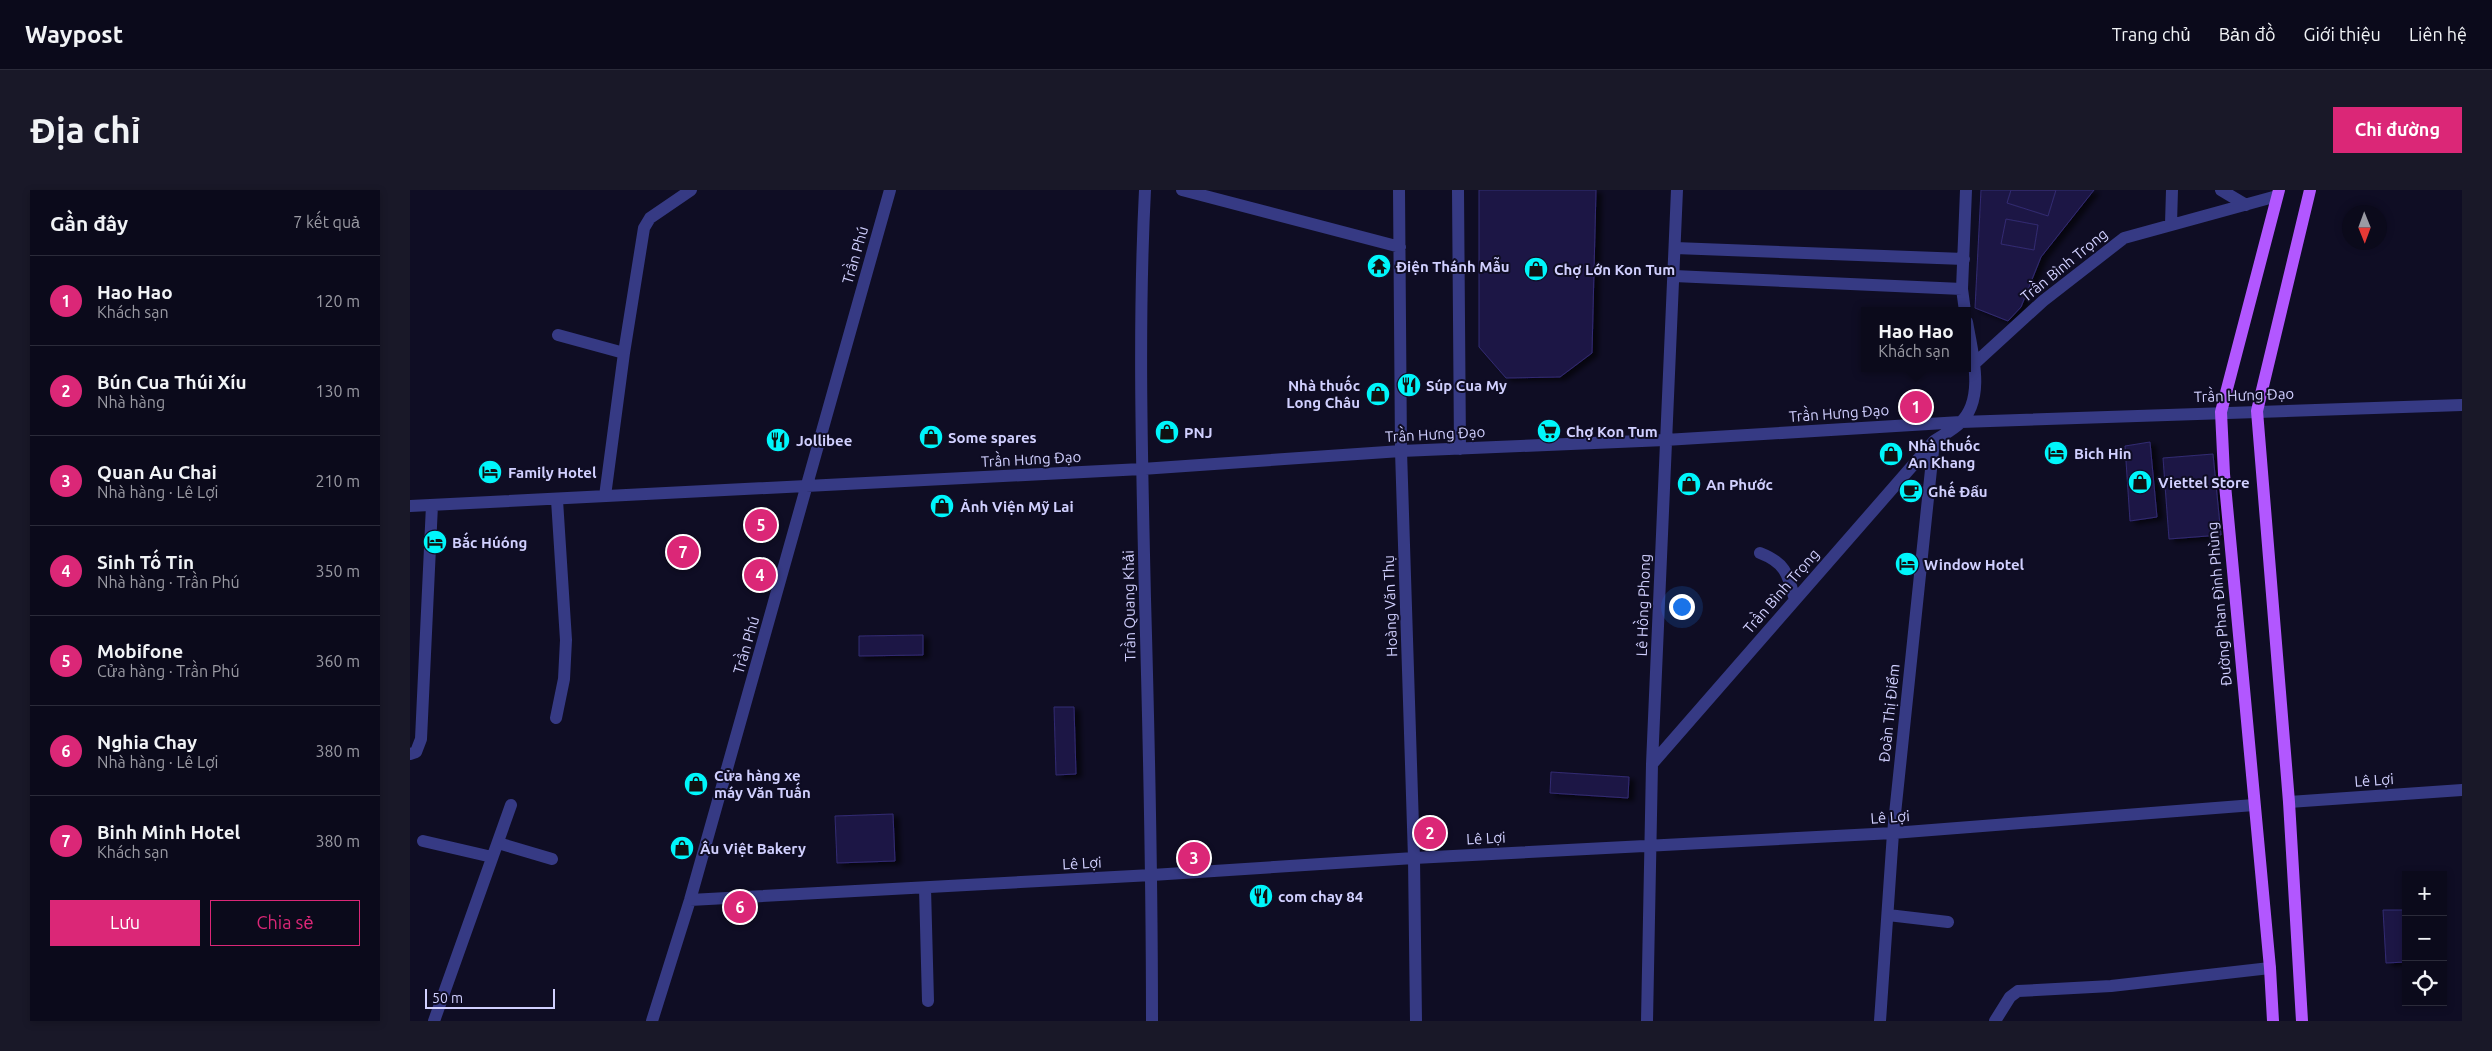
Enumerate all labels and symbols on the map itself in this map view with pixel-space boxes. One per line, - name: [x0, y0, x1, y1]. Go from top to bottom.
- north arrow: [2342, 205, 2387, 250]
- street label: Trần Phú: [837, 224, 871, 286]
- street label: Trần Bình Trọng: [2016, 224, 2111, 305]
- temple icon: Điện Thánh Mẫu: [1366, 253, 1392, 279]
- place label: Điện Thánh Mẫu: [1396, 256, 1510, 275]
- shop icon: Chợ Lớn Kon Tum: [1523, 256, 1549, 282]
- place label: Chợ Lớn Kon Tum: [1554, 261, 1675, 278]
- restaurant icon: Súp Cua My: [1396, 372, 1422, 398]
- place label: Nhà thuốc Long Châu: [1286, 375, 1360, 411]
- place label: Súp Cua My: [1426, 377, 1507, 394]
- shop icon: Nhà thuốc Long Châu: [1365, 381, 1391, 407]
- street label: Trần Hưng Đạo: [2193, 383, 2294, 405]
- pin: 1: [1900, 388, 1932, 426]
- street label: Trần Hưng Đạo: [1788, 399, 1890, 425]
- supermarket icon: Chợ Kon Tum: [1536, 418, 1562, 444]
- shop icon: PNJ: [1154, 419, 1180, 445]
- street label: Trần Hưng Đạo: [1384, 421, 1486, 445]
- place label: Chợ Kon Tum: [1566, 423, 1658, 440]
- shop icon: Some spares: [918, 424, 944, 450]
- place label: PNJ: [1184, 424, 1213, 441]
- restaurant icon: Jollibee: [765, 427, 791, 453]
- place label: Some spares: [948, 429, 1037, 446]
- place label: Jollibee: [796, 432, 852, 449]
- place label: Nhà thuốc An Khang: [1908, 435, 1980, 471]
- hotel icon: Bich Hin: [2043, 440, 2069, 466]
- shop icon: Nhà thuốc An Khang: [1878, 441, 1904, 467]
- place label: Bich Hin: [2074, 445, 2132, 462]
- street label: Trần Hưng Đạo: [980, 446, 1082, 470]
- hotel icon: Family Hotel: [477, 459, 503, 485]
- place label: Family Hotel: [508, 464, 597, 481]
- shop icon: Viettel Store: [2127, 469, 2153, 495]
- shop icon: An Phước: [1676, 471, 1702, 497]
- place label: Viettel Store: [2158, 474, 2250, 491]
- place label: An Phước: [1706, 476, 1773, 493]
- cafe icon: Ghế Đẩu: [1898, 478, 1924, 504]
- place label: Ghế Đẩu: [1928, 481, 1988, 500]
- shop icon: Ảnh Viện Mỹ Lai: [929, 493, 955, 519]
- place label: Ảnh Viện Mỹ Lai: [960, 498, 1074, 515]
- pin: 5: [745, 506, 777, 544]
- street label: Đường Phan Đình Phùng: [2203, 521, 2235, 687]
- hotel icon: Bắc Húóng: [422, 529, 448, 555]
- place label: Bắc Húóng: [452, 532, 527, 551]
- pin: 7: [667, 533, 699, 571]
- street label: Trần Bình Trọng: [1738, 544, 1822, 637]
- street label: Trần Quang Khải: [1118, 550, 1138, 662]
- hotel icon: Window Hotel: [1894, 551, 1920, 577]
- street label: Lê Hồng Phong: [1631, 553, 1653, 657]
- street label: Hoàng Văn Thụ: [1380, 555, 1400, 657]
- pin: 4: [744, 556, 776, 594]
- place label: Window Hotel: [1924, 556, 2025, 573]
- your location: [1669, 594, 1695, 620]
- street label: Trần Phú: [728, 614, 762, 676]
- street label: Đoàn Thị Điểm: [1875, 663, 1903, 763]
- place label: Cửa hàng xe máy Văn Tuấn: [714, 767, 811, 801]
- street label: Lê Lợi: [2354, 770, 2394, 790]
- shop icon: Cửa hàng xe máy Văn Tuấn: [683, 771, 709, 797]
- street label: Lê Lợi: [1870, 807, 1910, 827]
- pin: 2: [1414, 814, 1446, 852]
- street label: Lê Lợi: [1466, 828, 1506, 848]
- shop icon: Âu Việt Bakery: [669, 835, 695, 861]
- pin: 3: [1178, 839, 1210, 877]
- place label: Âu Việt Bakery: [700, 840, 806, 857]
- street label: Lê Lợi: [1062, 853, 1102, 873]
- restaurant icon: com chay 84: [1248, 883, 1274, 909]
- pin: 6: [724, 888, 756, 926]
- place label: com chay 84: [1278, 888, 1363, 905]
- scale bar: [425, 986, 555, 1009]

